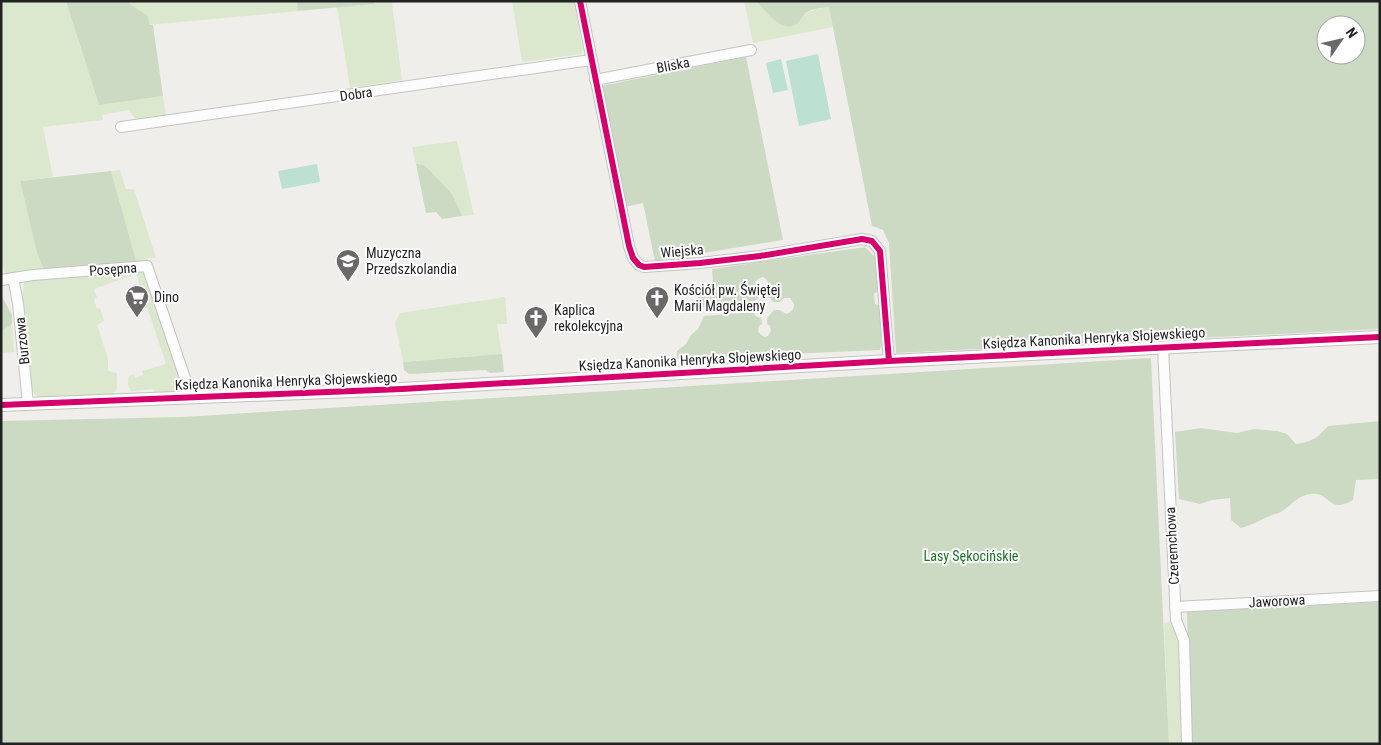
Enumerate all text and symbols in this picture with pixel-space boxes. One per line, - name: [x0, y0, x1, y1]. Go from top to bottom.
- north arrow: [1316, 15, 1366, 65]
- text: N: [1343, 25, 1361, 41]
- street label: Bliska: [655, 54, 691, 76]
- street label: Dobra: [339, 84, 373, 104]
- street label: Wiejska: [660, 241, 704, 261]
- place label: Muzyczna Przedszkolandia: [366, 245, 457, 277]
- school or university icon: Muzyczna Przedszkolandia: [335, 248, 361, 282]
- street label: Posępna: [88, 259, 138, 279]
- place label: Kościół pw. Świętej Marii Magdaleny: [674, 281, 780, 314]
- supermarket icon: Dino: [124, 284, 150, 318]
- church icon: Kościół pw. Świętej Marii Magdaleny: [644, 285, 670, 319]
- place label: Dino: [154, 289, 179, 305]
- place label: Kaplica rekolekcyjna: [554, 302, 623, 334]
- church icon: Kaplica rekolekcyjna: [523, 305, 549, 339]
- street label: Burzowa: [12, 317, 32, 365]
- street label: Księdza Kanonika Henryka Słojewskiego: [982, 324, 1206, 352]
- street label: Księdza Kanonika Henryka Słojewskiego: [578, 346, 802, 374]
- street label: Księdza Kanonika Henryka Słojewskiego: [174, 369, 398, 393]
- street label: Czeremchowa: [1162, 507, 1182, 585]
- park label: Lasy Sękocińskie: [924, 548, 1019, 564]
- street label: Jaworowa: [1248, 592, 1306, 610]

